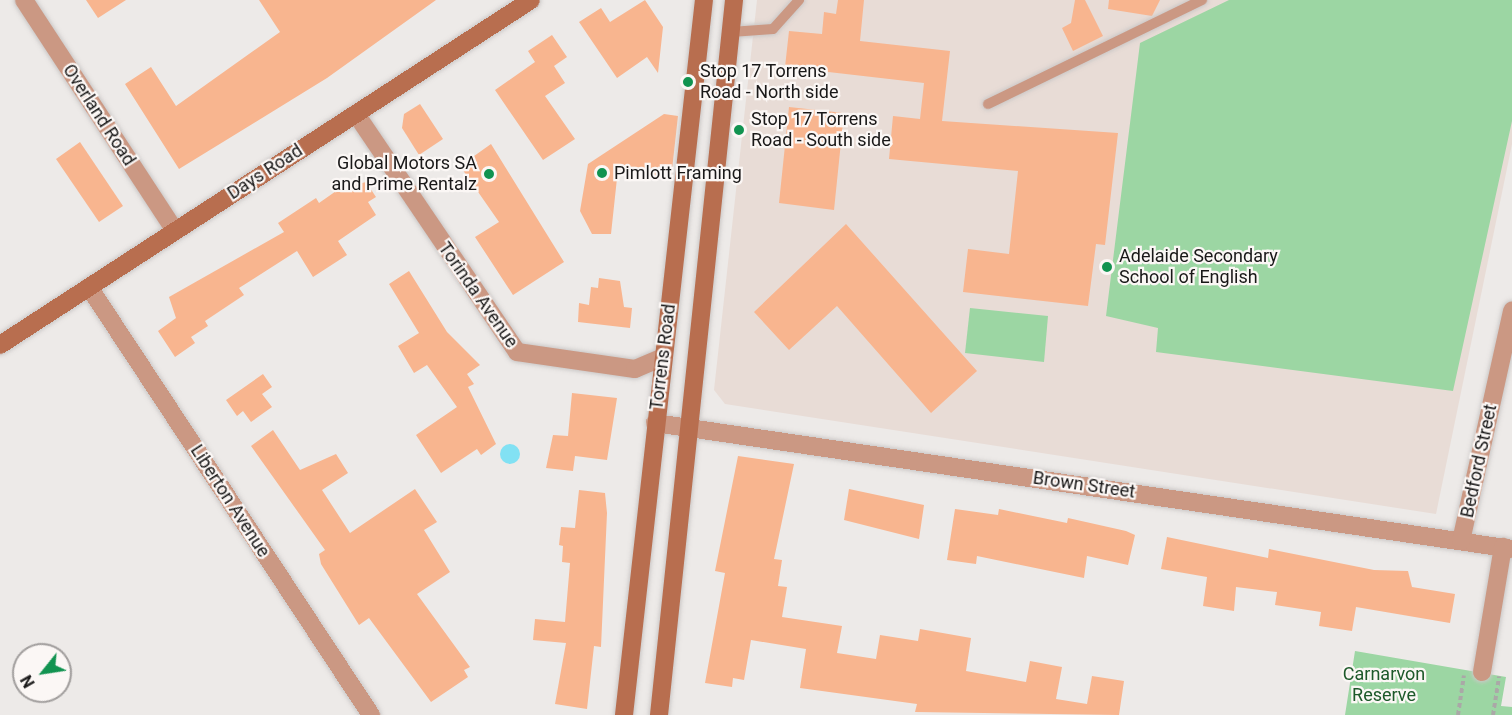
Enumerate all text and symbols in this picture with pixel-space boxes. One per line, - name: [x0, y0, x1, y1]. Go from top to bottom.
- street label: Overland Road: [58, 60, 140, 170]
- place label: Stop 17 Torrens Road - North side: [700, 61, 838, 104]
- marker: Stop 17 Torrens Road - North side: [681, 75, 695, 89]
- place label: Stop 17 Torrens Road - South side: [751, 109, 891, 152]
- marker: Stop 17 Torrens Road - South side: [732, 123, 746, 137]
- street label: Days Road: [223, 140, 307, 204]
- place label: Global Motors SA and Prime Rentalz: [331, 153, 477, 195]
- place label: Pimlott Framing: [614, 162, 742, 184]
- marker: Pimlott Framing: [595, 166, 609, 180]
- marker: Global Motors SA and Prime Rentalz: [482, 167, 496, 181]
- street label: Torinda Avenue: [434, 238, 522, 352]
- place label: Adelaide Secondary School of English: [1119, 246, 1278, 288]
- marker: Adelaide Secondary School of English: [1100, 260, 1114, 274]
- street label: Torrens Road: [646, 303, 680, 411]
- street label: Bedford Street: [1456, 402, 1502, 520]
- street label: Liberton Avenue: [186, 441, 274, 561]
- street label: Brown Street: [1032, 467, 1136, 503]
- north arrow: [12, 643, 72, 703]
- park label: Carnarvon Reserve: [1343, 664, 1425, 706]
- text: N: [17, 672, 39, 691]

